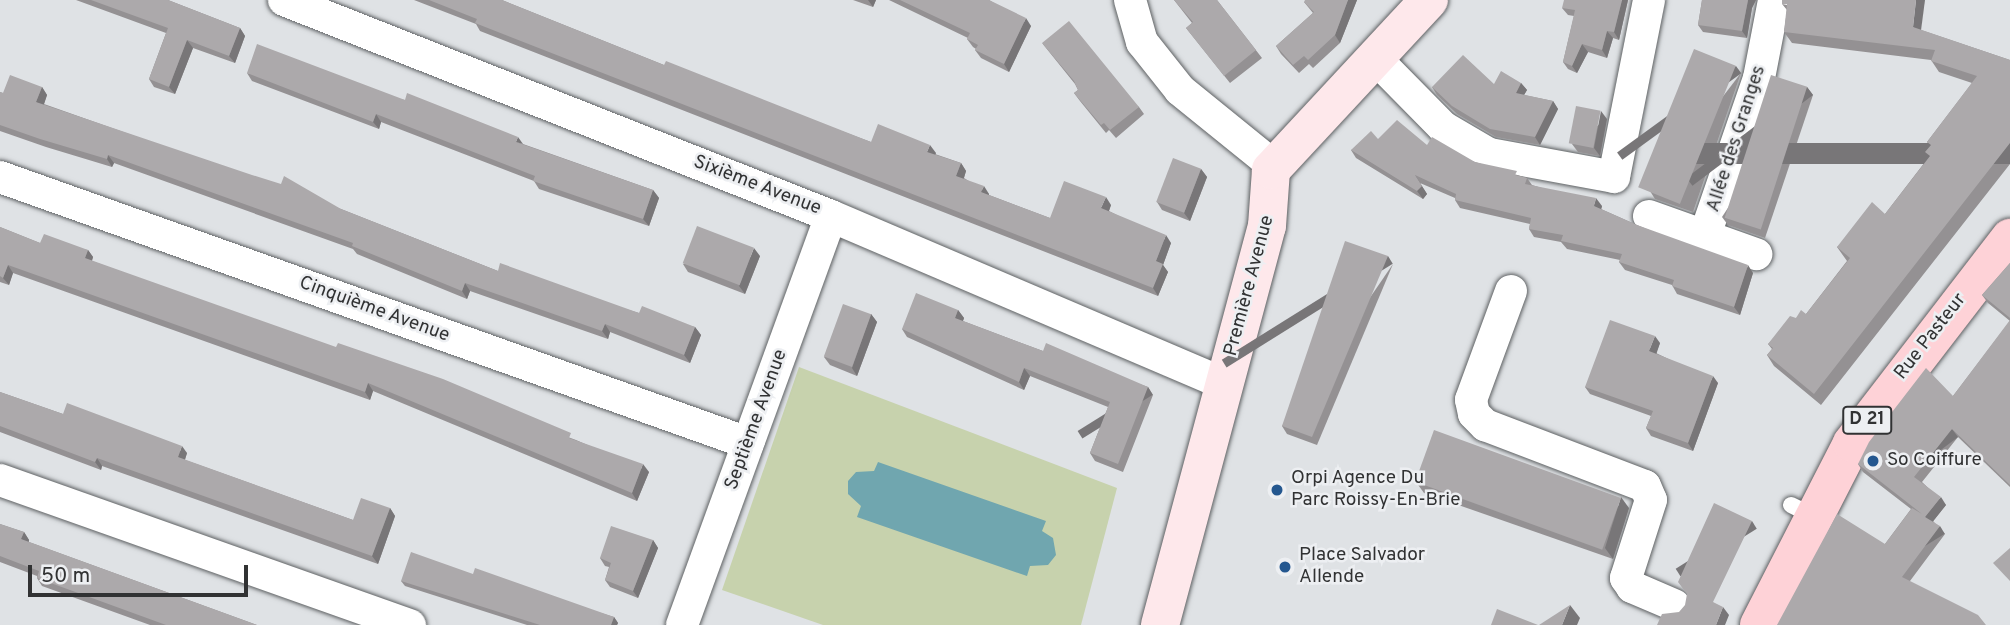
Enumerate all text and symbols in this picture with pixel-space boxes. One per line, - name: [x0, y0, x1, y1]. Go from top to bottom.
- street label: Allée des Granges: [1703, 63, 1771, 215]
- street label: Sixième Avenue: [690, 151, 824, 221]
- street label: Première Avenue: [1220, 213, 1280, 359]
- street label: Cinquième Avenue: [295, 272, 453, 348]
- street label: Rue Pasteur: [1890, 289, 1972, 385]
- street label: Septième Avenue: [721, 346, 793, 494]
- road number: D 21: [1841, 406, 1893, 434]
- place label: So Coiffure: [1887, 450, 1982, 472]
- marker: So Coiffure: [1865, 453, 1881, 469]
- place label: Orpi Agence Du Parc Roissy-En-Brie: [1291, 468, 1460, 512]
- marker: Orpi Agence Du Parc Roissy-En-Brie: [1269, 482, 1285, 498]
- place label: Place Salvador Allende: [1299, 545, 1425, 589]
- scale bar: [32, 552, 252, 596]
- marker: Place Salvador Allende: [1277, 559, 1293, 575]
- text: 50 m: [41, 563, 90, 590]

